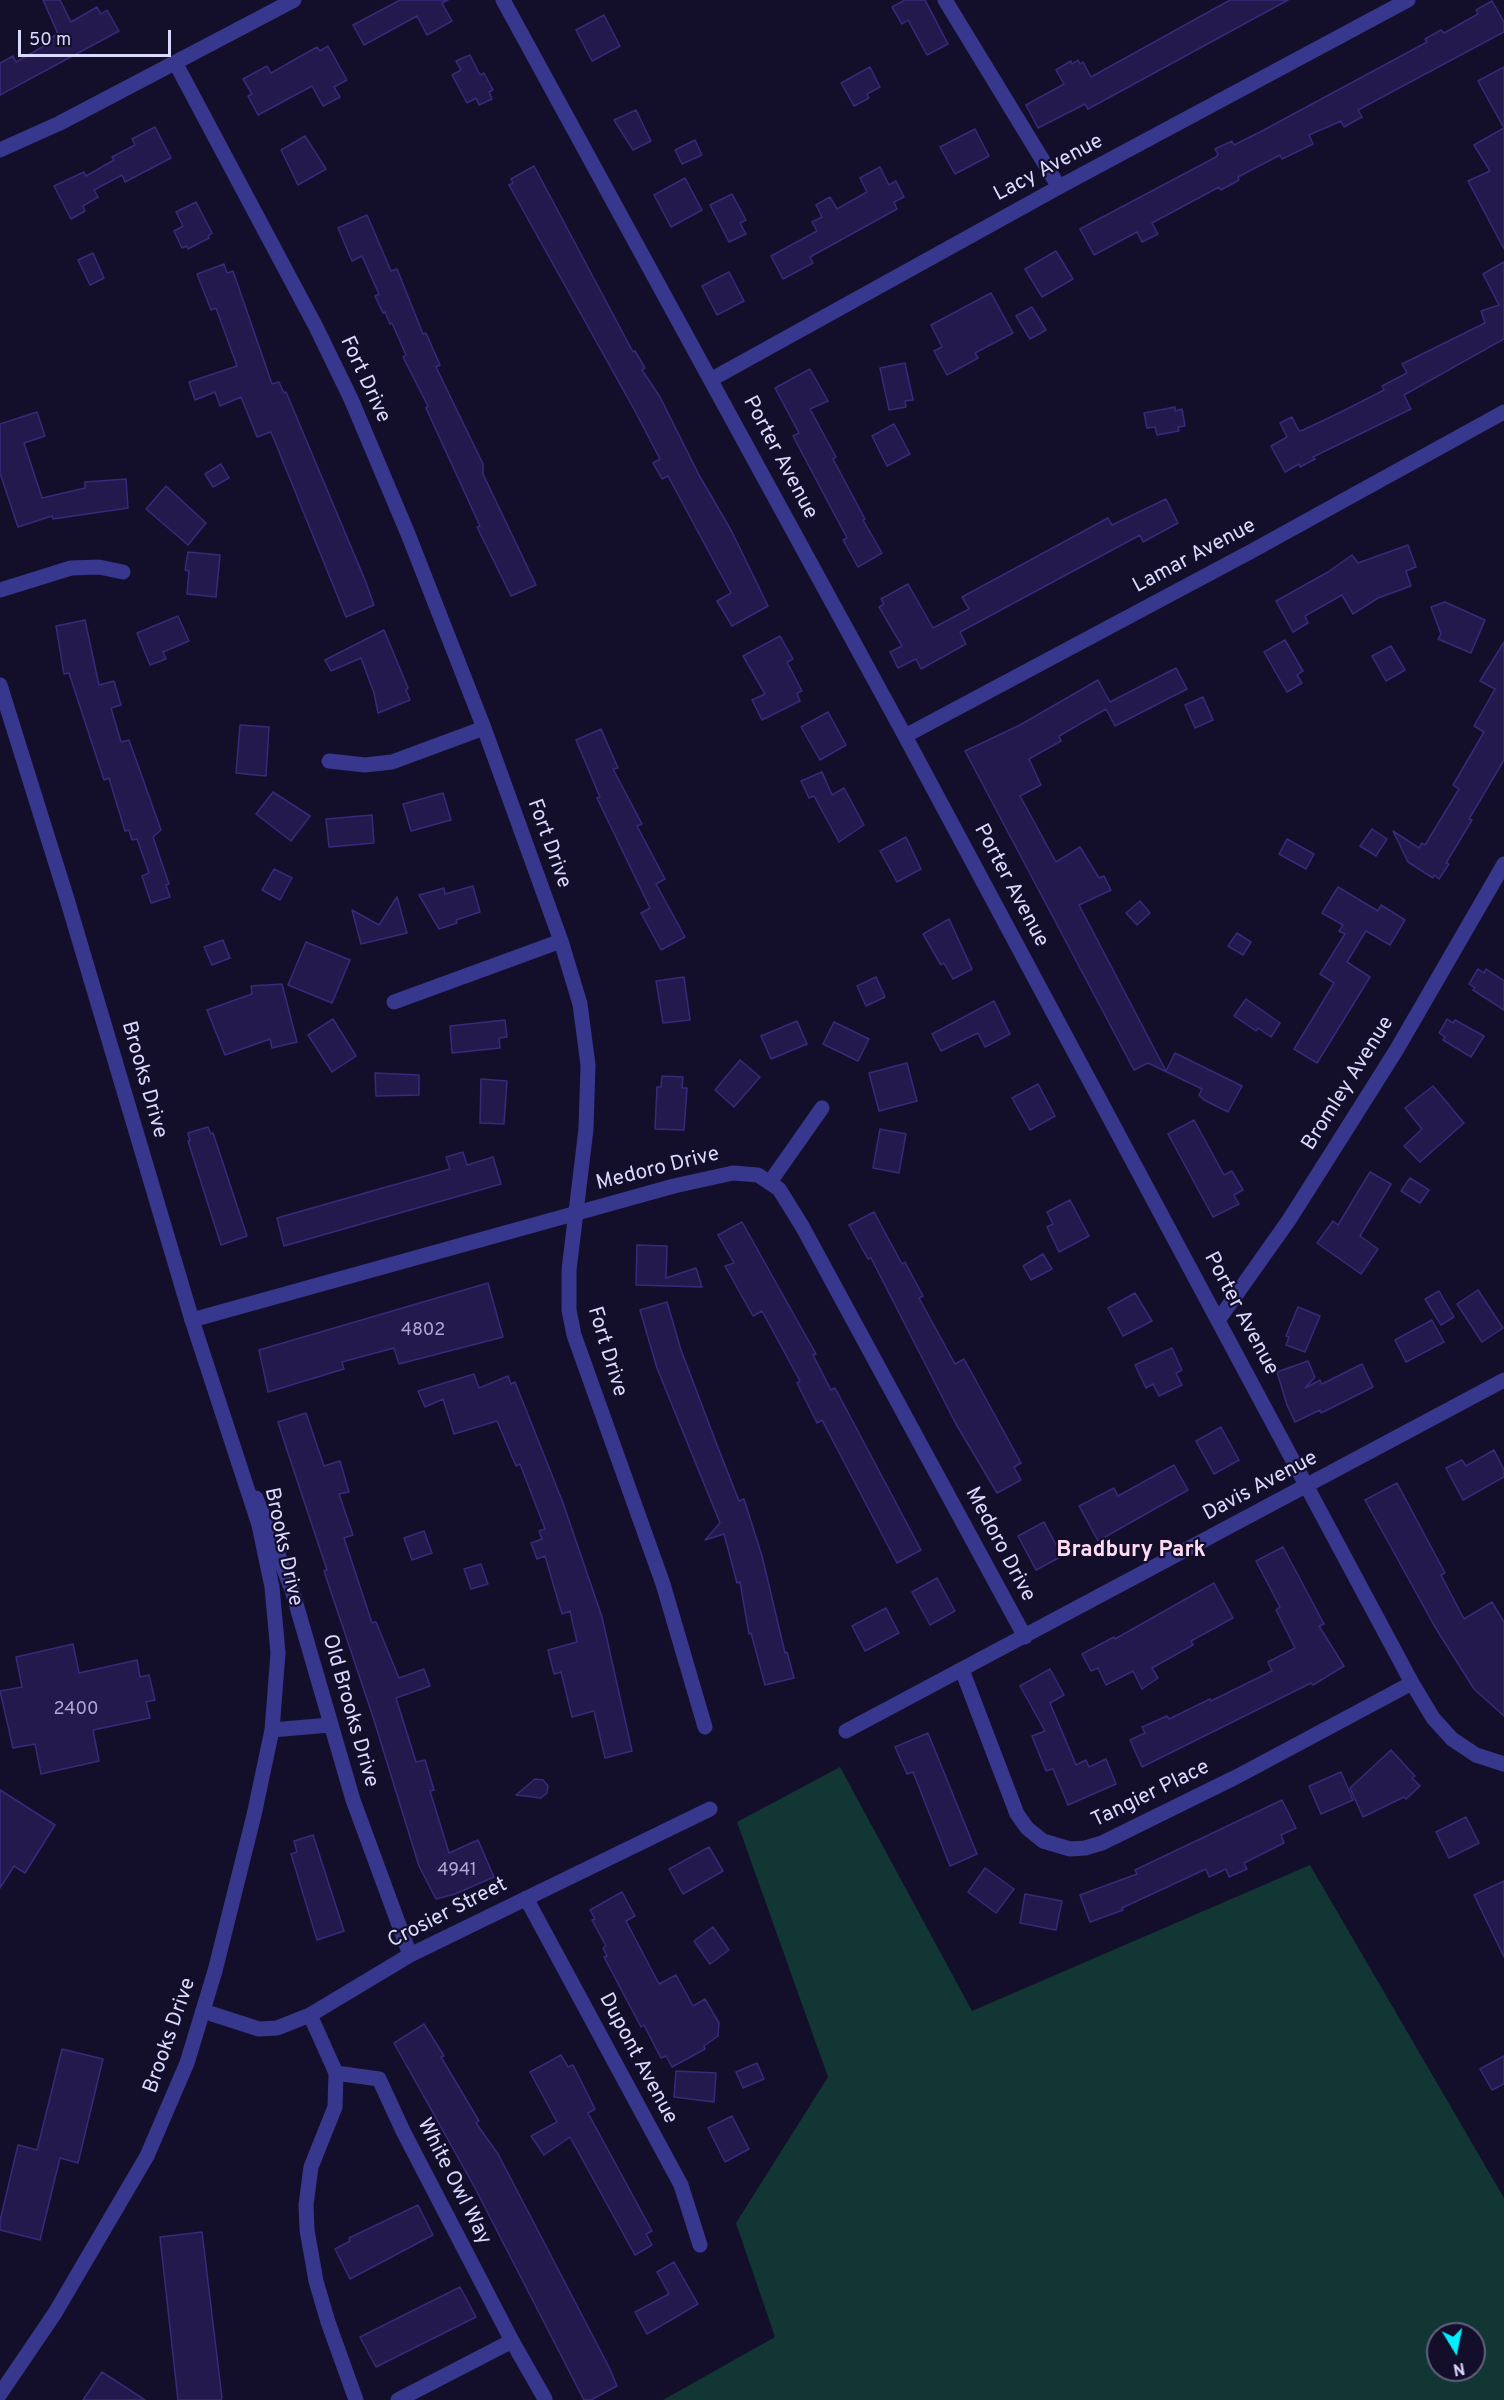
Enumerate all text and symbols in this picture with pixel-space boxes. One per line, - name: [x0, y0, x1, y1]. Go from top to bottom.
- scale bar: [21, 18, 174, 56]
- text: 50 m: [29, 29, 71, 52]
- street label: Lacy Avenue: [990, 130, 1108, 208]
- street label: Fort Drive: [333, 333, 395, 427]
- street label: Porter Avenue: [736, 392, 822, 524]
- street label: Lamar Avenue: [1129, 514, 1261, 600]
- street label: Fort Drive: [520, 796, 576, 892]
- street label: Porter Avenue: [967, 820, 1053, 952]
- street label: Bromley Avenue: [1298, 1012, 1400, 1156]
- street label: Brooks Drive: [114, 1019, 172, 1141]
- street label: Medoro Drive: [594, 1143, 722, 1197]
- street label: Porter Avenue: [1197, 1248, 1283, 1380]
- street label: Fort Drive: [580, 1304, 632, 1400]
- house number: 4802: [401, 1320, 445, 1342]
- street label: Davis Avenue: [1199, 1446, 1323, 1528]
- street label: Medoro Drive: [958, 1483, 1040, 1607]
- street label: Brooks Drive: [257, 1485, 307, 1609]
- district label: Bradbury Park: [1056, 1539, 1206, 1565]
- street label: Old Brooks Drive: [315, 1632, 383, 1790]
- house number: 2400: [54, 1699, 98, 1721]
- street label: Tangier Place: [1088, 1756, 1214, 1834]
- house number: 4941: [437, 1860, 477, 1882]
- street label: Crosier Street: [384, 1873, 512, 1955]
- street label: Brooks Drive: [139, 1975, 203, 2097]
- street label: Dupont Avenue: [592, 1989, 682, 2129]
- street label: White Owl Way: [410, 2115, 496, 2249]
- north arrow: [1426, 2322, 1486, 2382]
- text: N: [1451, 2357, 1466, 2379]

